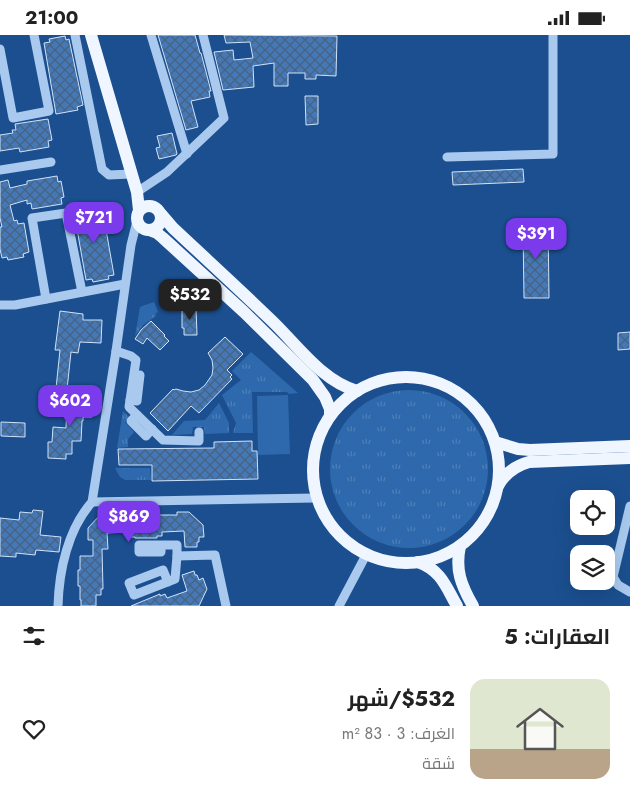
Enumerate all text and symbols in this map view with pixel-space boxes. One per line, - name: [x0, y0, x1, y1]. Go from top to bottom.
- text: 21:00: [25, 4, 78, 31]
- pin: $721: [64, 201, 124, 244]
- text: $721: [75, 206, 113, 229]
- pin: $391: [506, 217, 566, 260]
- text: $391: [517, 222, 555, 245]
- pin: $532: [160, 279, 220, 321]
- text: $532: [170, 283, 210, 306]
- pin: $602: [40, 385, 100, 427]
- text: $602: [49, 389, 91, 412]
- map controls: [570, 490, 615, 590]
- button: locate: [570, 490, 615, 535]
- pin: $869: [99, 501, 159, 543]
- text: $869: [108, 505, 150, 528]
- button: layers: [570, 545, 615, 590]
- icon: filters: [20, 622, 48, 650]
- text: العقارات: 5: [504, 622, 610, 652]
- text: $532/شهر: [348, 684, 455, 714]
- icon: home: [510, 699, 570, 759]
- icon: heart: [20, 715, 48, 743]
- text: الغرف: 3 · 83 m²: [342, 722, 455, 745]
- text: شقة: [422, 752, 455, 775]

